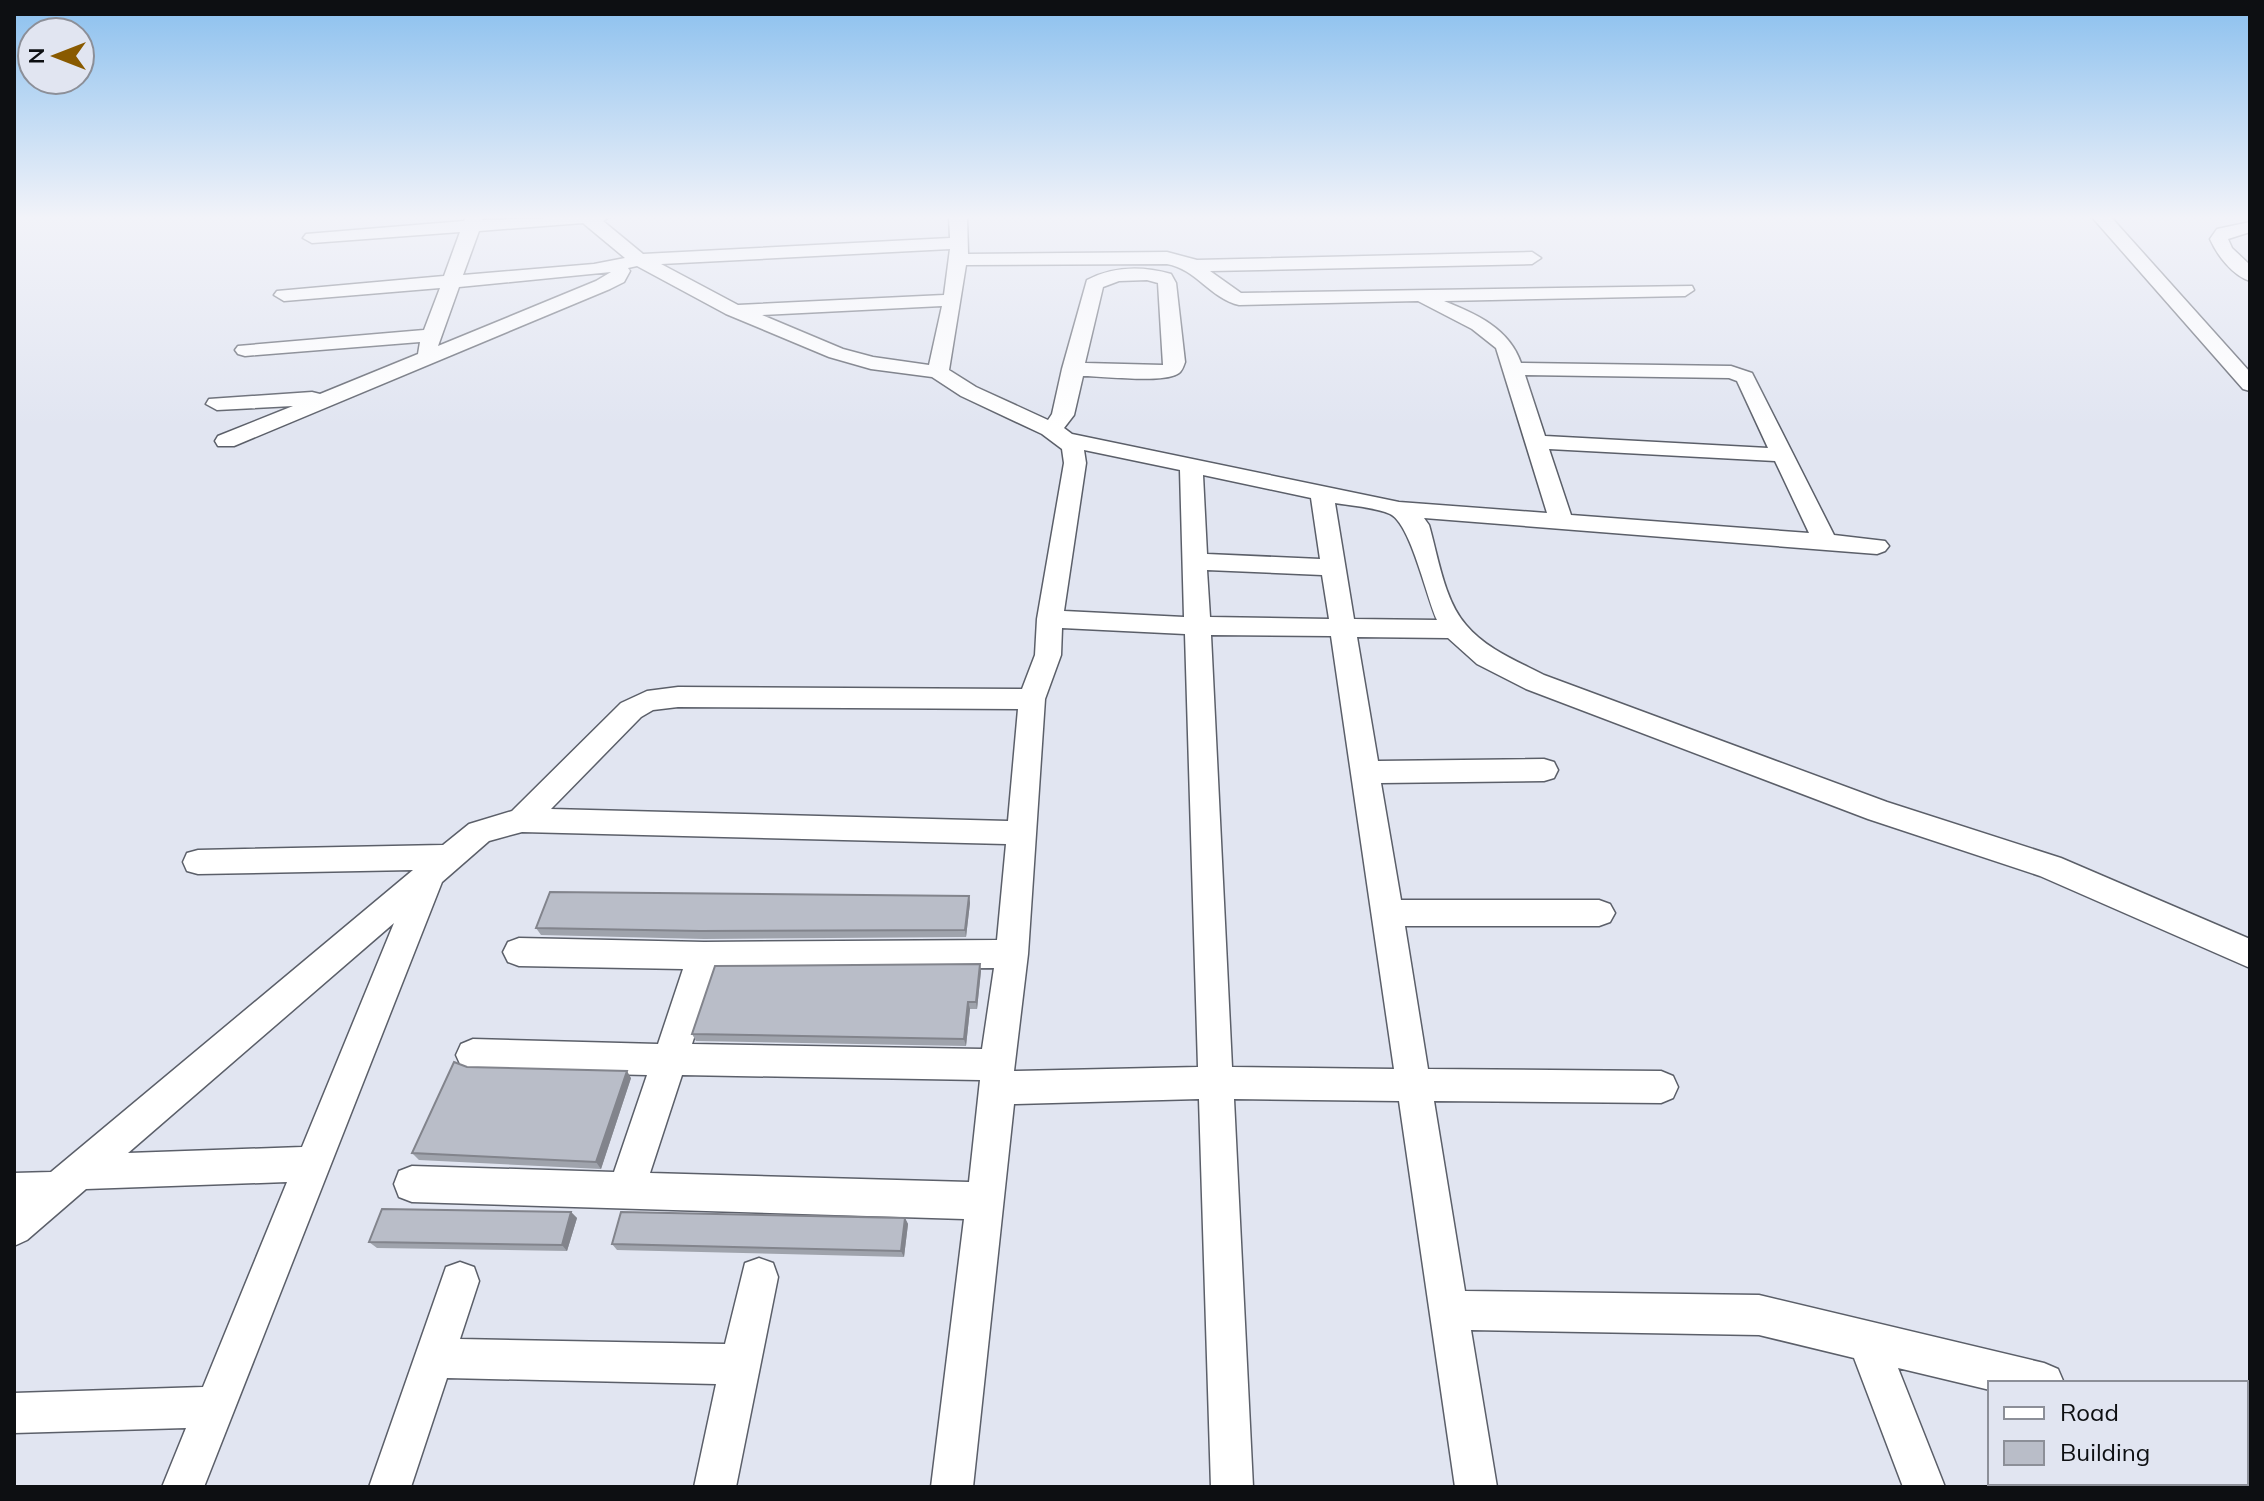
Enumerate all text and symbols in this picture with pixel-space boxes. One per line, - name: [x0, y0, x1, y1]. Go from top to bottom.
- north arrow: [16, 16, 96, 96]
- text: N: [22, 48, 50, 64]
- legend: [1988, 1381, 2248, 1485]
- text: Road: [2060, 1397, 2119, 1427]
- text: Building: [2060, 1437, 2150, 1467]

